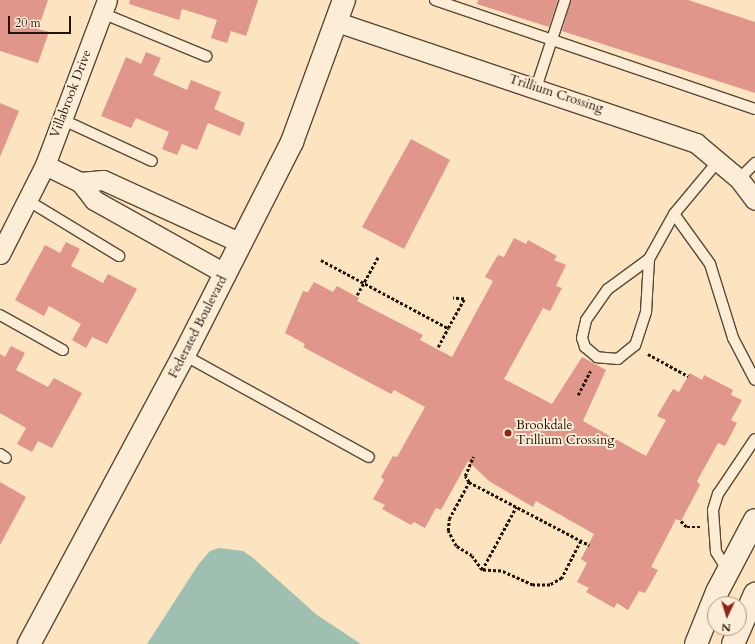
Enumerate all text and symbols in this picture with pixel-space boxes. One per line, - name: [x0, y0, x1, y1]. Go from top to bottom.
- scale bar: [10, 8, 73, 34]
- text: 20 m: [15, 15, 41, 31]
- street label: Villabrook Drive: [47, 48, 95, 140]
- street label: Trillium Crossing: [507, 71, 605, 117]
- street label: Federated Boulevard: [165, 273, 231, 381]
- place label: Brookdale Trillium Crossing: [516, 418, 615, 449]
- marker: Brookdale Trillium Crossing: [503, 428, 513, 438]
- north arrow: [707, 596, 747, 636]
- text: N: [721, 620, 731, 635]

